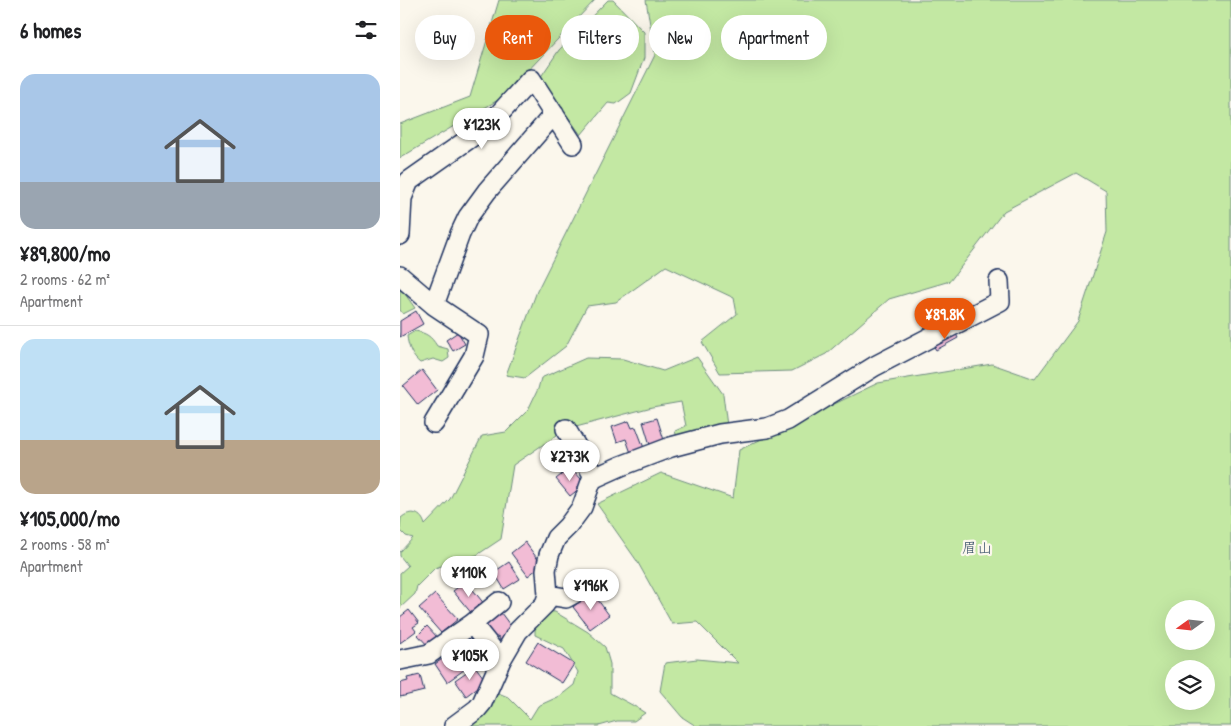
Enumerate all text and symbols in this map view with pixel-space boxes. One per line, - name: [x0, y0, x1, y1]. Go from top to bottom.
- chip: Buy: [415, 15, 475, 60]
- chip: Rent: [485, 15, 551, 60]
- chip: Filters: [561, 15, 639, 60]
- chip: New: [649, 15, 711, 60]
- chip: Apartment: [721, 15, 827, 60]
- text: 6 homes: [20, 16, 81, 45]
- icon: filters: [352, 16, 380, 44]
- icon: home: [155, 106, 245, 196]
- pin: ¥123K: [447, 108, 517, 150]
- text: ¥123K: [464, 113, 500, 135]
- text: ¥89,800/mo: [20, 239, 110, 268]
- text: 2 rooms · 62 m²: [20, 268, 110, 290]
- text: Apartment: [20, 290, 83, 312]
- pin: ¥89.8K: [904, 298, 986, 340]
- text: ¥89.8K: [926, 303, 964, 325]
- icon: home: [155, 372, 245, 462]
- pin: ¥273K: [535, 440, 605, 482]
- text: ¥273K: [551, 445, 589, 467]
- text: ¥105,000/mo: [20, 504, 120, 533]
- text: 2 rooms · 58 m²: [20, 533, 110, 555]
- park label: 眉山: [962, 537, 992, 558]
- text: Apartment: [20, 555, 83, 577]
- pin: ¥110K: [434, 556, 504, 598]
- text: ¥110K: [452, 561, 486, 583]
- pin: ¥196K: [556, 568, 626, 611]
- text: ¥196K: [574, 574, 608, 596]
- north arrow: [1165, 600, 1215, 650]
- map controls: [1165, 600, 1215, 710]
- pin: ¥105K: [435, 638, 505, 681]
- text: ¥105K: [452, 644, 488, 666]
- button: layers: [1165, 660, 1215, 710]

